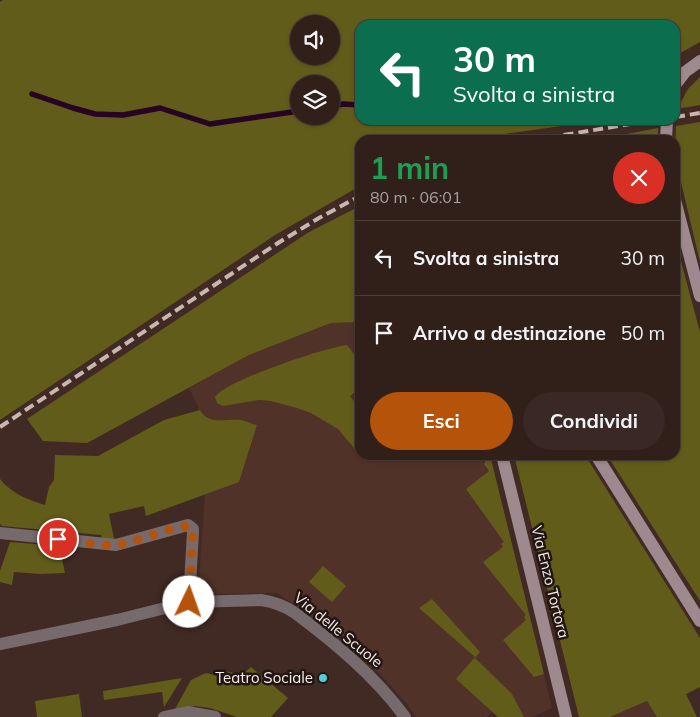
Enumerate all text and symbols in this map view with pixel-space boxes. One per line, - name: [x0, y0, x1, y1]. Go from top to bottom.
- map controls: [290, 15, 340, 125]
- button: sound: [290, 15, 340, 65]
- text: 30 m: [453, 37, 536, 81]
- icon: left: [370, 40, 435, 105]
- button: layers: [290, 75, 340, 125]
- text: Svolta a sinistra: [453, 80, 615, 108]
- text: 1 min: [370, 149, 449, 187]
- button: close: [613, 152, 665, 204]
- text: 80 m · 06:01: [370, 187, 462, 207]
- icon: left: [370, 244, 398, 272]
- text: Svolta a sinistra: [413, 246, 559, 270]
- text: 30 m: [621, 246, 665, 270]
- icon: arrive: [370, 319, 398, 347]
- text: Arrivo a destinazione: [413, 321, 606, 345]
- text: 50 m: [621, 321, 665, 345]
- button: Esci: [370, 392, 513, 450]
- button: Condividi: [523, 392, 665, 450]
- pin: [37, 518, 79, 560]
- street label: Via Enzo Tortora: [527, 524, 574, 640]
- icon: arrive: [44, 525, 72, 553]
- position arrow: [162, 575, 214, 627]
- street label: Via delle Scuole: [290, 588, 387, 671]
- place label: Teatro Sociale: [215, 668, 313, 687]
- marker: Teatro Sociale: [317, 672, 329, 684]

